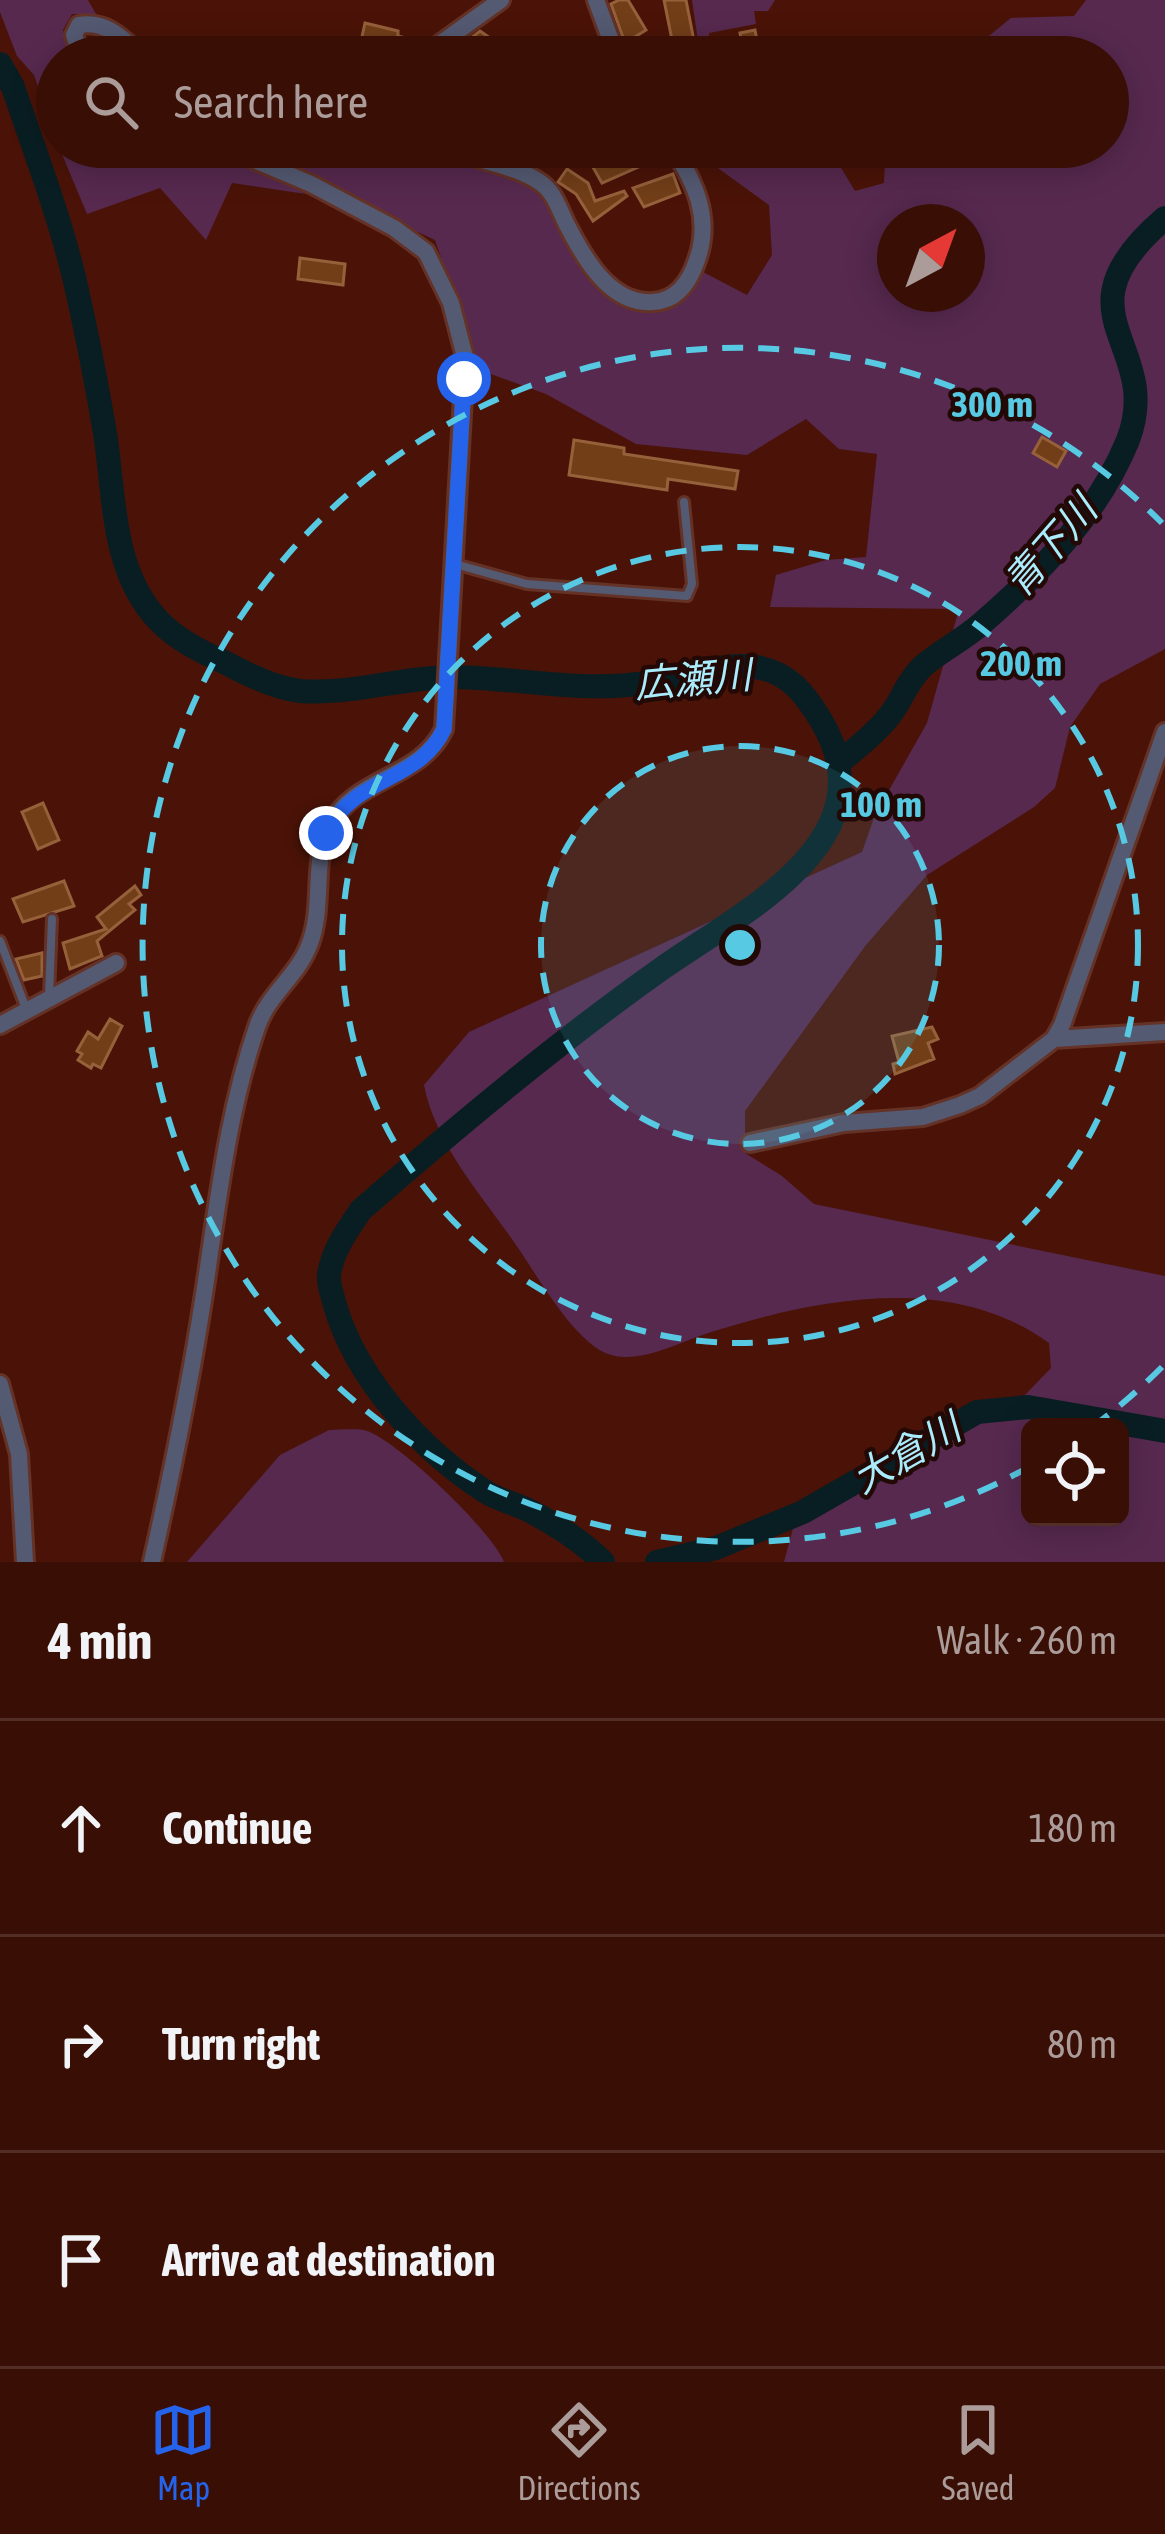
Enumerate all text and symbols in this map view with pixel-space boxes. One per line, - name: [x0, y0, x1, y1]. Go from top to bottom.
- search box: [36, 36, 1129, 168]
- icon: search: [78, 69, 144, 135]
- text: Search here: [174, 76, 368, 128]
- north arrow: [877, 204, 985, 312]
- route start: [437, 352, 491, 406]
- text: 300 m: [951, 383, 1033, 425]
- water label: 青下川: [995, 484, 1108, 605]
- text: 200 m: [980, 642, 1062, 684]
- water label: 広瀬川: [633, 652, 757, 706]
- text: 100 m: [840, 783, 922, 825]
- route end: [299, 806, 353, 860]
- centre of rings: [719, 924, 761, 966]
- water label: 大倉川: [844, 1403, 971, 1501]
- map controls: [1021, 1418, 1129, 1526]
- button: locate: [1021, 1418, 1129, 1526]
- text: 4 min: [48, 1611, 152, 1670]
- text: Walk · 260 m: [937, 1618, 1117, 1662]
- icon: ahead: [48, 1795, 114, 1861]
- text: Continue: [162, 1802, 313, 1854]
- text: 180 m: [1029, 1806, 1117, 1850]
- icon: right: [48, 2011, 114, 2077]
- text: Turn right: [162, 2018, 320, 2070]
- text: 80 m: [1047, 2022, 1117, 2066]
- icon: arrive: [48, 2227, 114, 2293]
- text: Arrive at destination: [162, 2234, 496, 2286]
- tab: Map: [150, 2397, 216, 2507]
- tab: Directions: [517, 2397, 641, 2507]
- tab: Saved: [942, 2397, 1014, 2507]

